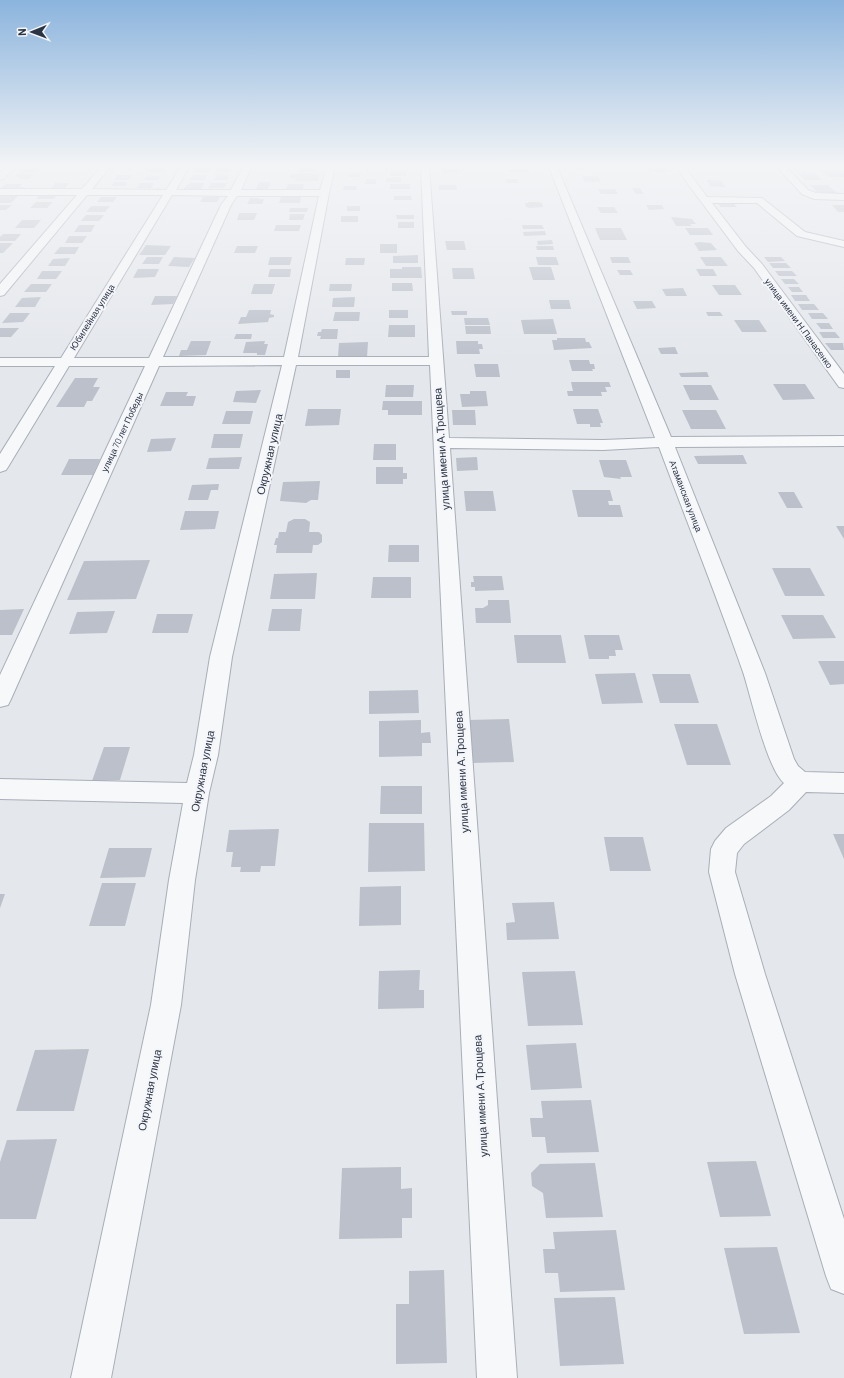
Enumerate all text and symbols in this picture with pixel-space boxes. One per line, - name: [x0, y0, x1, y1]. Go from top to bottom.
- north arrow: [12, 12, 52, 52]
- text: N: [15, 28, 28, 36]
- street label: улица имени Н.Панасенко: [763, 276, 835, 370]
- street label: Юбилейная улица: [67, 282, 117, 352]
- street label: улица имени А.Трощева: [430, 387, 452, 510]
- street label: улица 70 лет Победы: [99, 390, 145, 474]
- street label: Окружная улица: [253, 411, 285, 496]
- street label: Атаманская улица: [667, 459, 705, 533]
- street label: улица имени А.Трощева: [451, 710, 471, 833]
- street label: Окружная улица: [188, 728, 216, 813]
- street label: улица имени А.Трощева: [470, 1034, 490, 1157]
- street label: Окружная улица: [135, 1047, 163, 1132]

